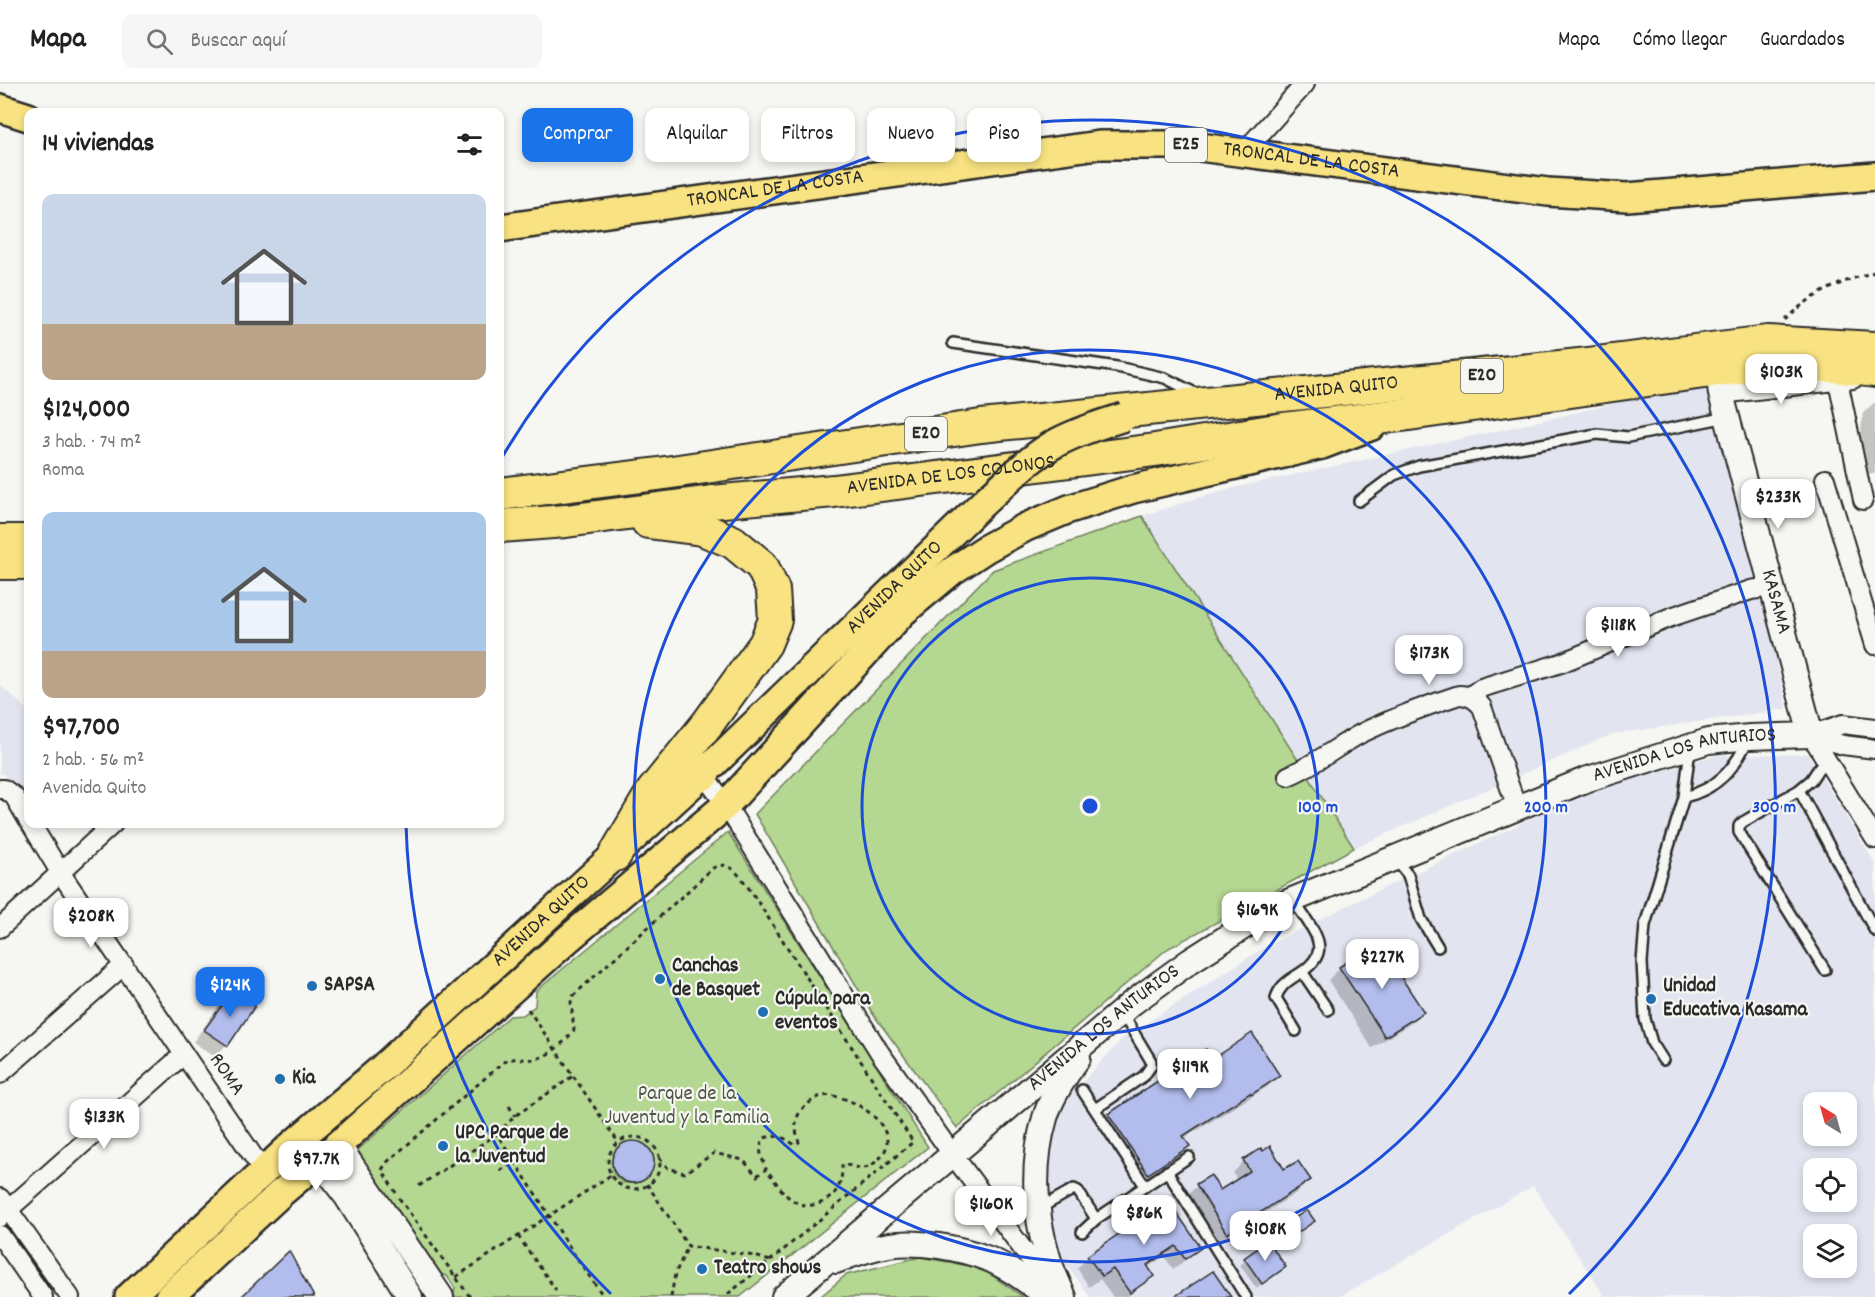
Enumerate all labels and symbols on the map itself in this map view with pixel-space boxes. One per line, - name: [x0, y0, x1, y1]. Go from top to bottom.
- road number: E25: [1165, 128, 1207, 162]
- street label: TRONCAL DE LA COSTA: [1221, 135, 1401, 188]
- street label: TRONCAL DE LA COSTA: [685, 163, 866, 217]
- pin: $103K: [1739, 354, 1823, 405]
- road number: E20: [1461, 359, 1503, 393]
- street label: AVENIDA QUITO: [1273, 369, 1400, 411]
- road number: E20: [905, 417, 947, 451]
- street label: AVENIDA DE LOS COLONOS: [845, 448, 1057, 504]
- pin: $233K: [1736, 479, 1820, 530]
- street label: AVENIDA QUITO: [840, 534, 950, 642]
- street label: KASAMA: [1752, 566, 1798, 638]
- pin: $118K: [1576, 607, 1660, 658]
- pin: $173K: [1387, 635, 1471, 686]
- street label: AVENIDA LOS ANTURIOS: [1589, 721, 1777, 792]
- centre of rings: [1080, 796, 1100, 816]
- text: 100 m: [1298, 796, 1338, 821]
- text: 200 m: [1524, 796, 1568, 821]
- text: 300 m: [1752, 796, 1796, 821]
- street label: AVENIDA QUITO: [486, 869, 598, 975]
- pin: $169K: [1215, 892, 1299, 943]
- pin: $208K: [49, 898, 133, 949]
- pin: $227K: [1340, 939, 1424, 990]
- place label: Canchas de Basquet: [672, 952, 760, 1006]
- street label: AVENIDA LOS ANTURIOS: [1022, 958, 1187, 1099]
- pin: $124K: [188, 967, 272, 1018]
- place label: SAPSA: [324, 971, 375, 1001]
- marker: Canchas de Basquet: [653, 972, 667, 986]
- place label: Unidad Educativa Kasama: [1663, 972, 1808, 1026]
- marker: SAPSA: [305, 979, 319, 993]
- place label: Cúpula para eventos: [775, 985, 871, 1039]
- marker: Unidad Educativa Kasama: [1644, 992, 1658, 1006]
- marker: Cúpula para eventos: [756, 1005, 770, 1019]
- street label: ROMA: [201, 1048, 251, 1102]
- pin: $119K: [1148, 1049, 1232, 1100]
- place label: Kia: [292, 1064, 317, 1094]
- marker: Kia: [273, 1072, 287, 1086]
- park label: Parque de la Juventud y la Familia: [605, 1080, 771, 1134]
- north arrow: [1803, 1092, 1857, 1146]
- pin: $133K: [62, 1099, 146, 1150]
- place label: UPC Parque de la Juventud: [455, 1119, 569, 1173]
- marker: UPC Parque de la Juventud: [436, 1139, 450, 1153]
- pin: $97.7K: [267, 1141, 365, 1192]
- pin: $160K: [949, 1186, 1033, 1237]
- pin: $86K: [1108, 1195, 1180, 1246]
- pin: $108K: [1223, 1211, 1307, 1262]
- place label: Teatro shows: [714, 1254, 822, 1284]
- marker: Teatro shows: [695, 1262, 709, 1276]

